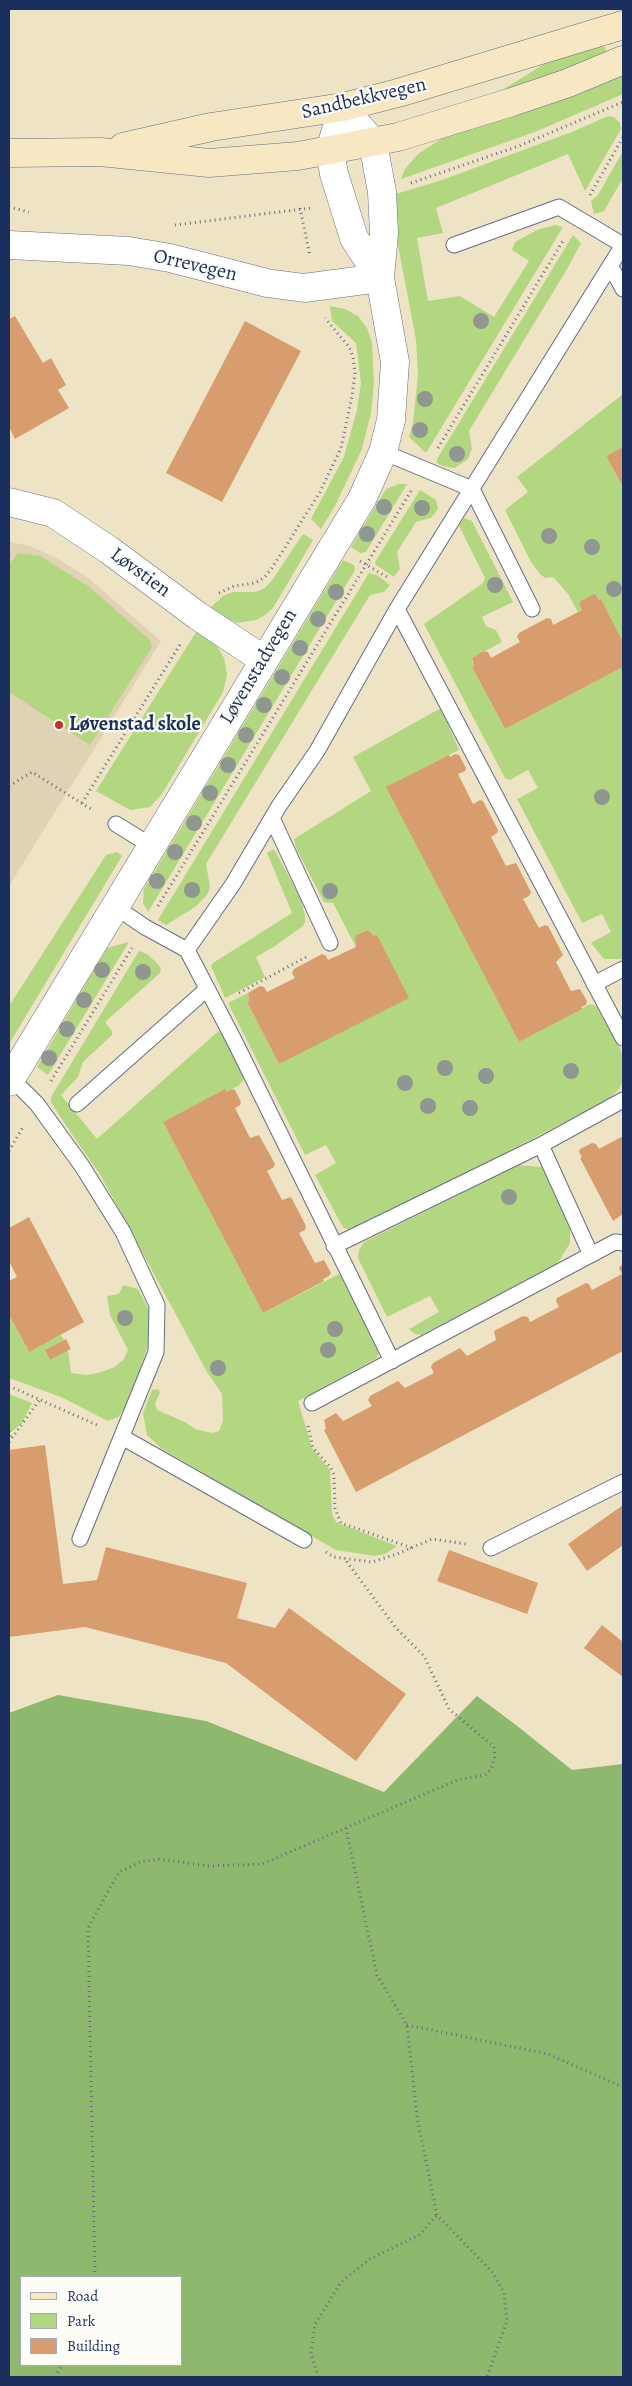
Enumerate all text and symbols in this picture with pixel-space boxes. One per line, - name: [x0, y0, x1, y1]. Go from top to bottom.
- street label: Sandbekkvegen: [299, 73, 429, 125]
- street label: Orrevegen: [151, 245, 239, 287]
- street label: Løvstien: [105, 543, 175, 603]
- street label: Løvenstadvegen: [215, 605, 303, 729]
- place label: Løvenstad skole: [69, 713, 201, 737]
- marker: Løvenstad skole: [53, 719, 65, 731]
- legend: [20, 2276, 182, 2366]
- text: Road: [67, 2286, 98, 2306]
- text: Park: [67, 2311, 95, 2331]
- text: Building: [67, 2336, 120, 2356]

